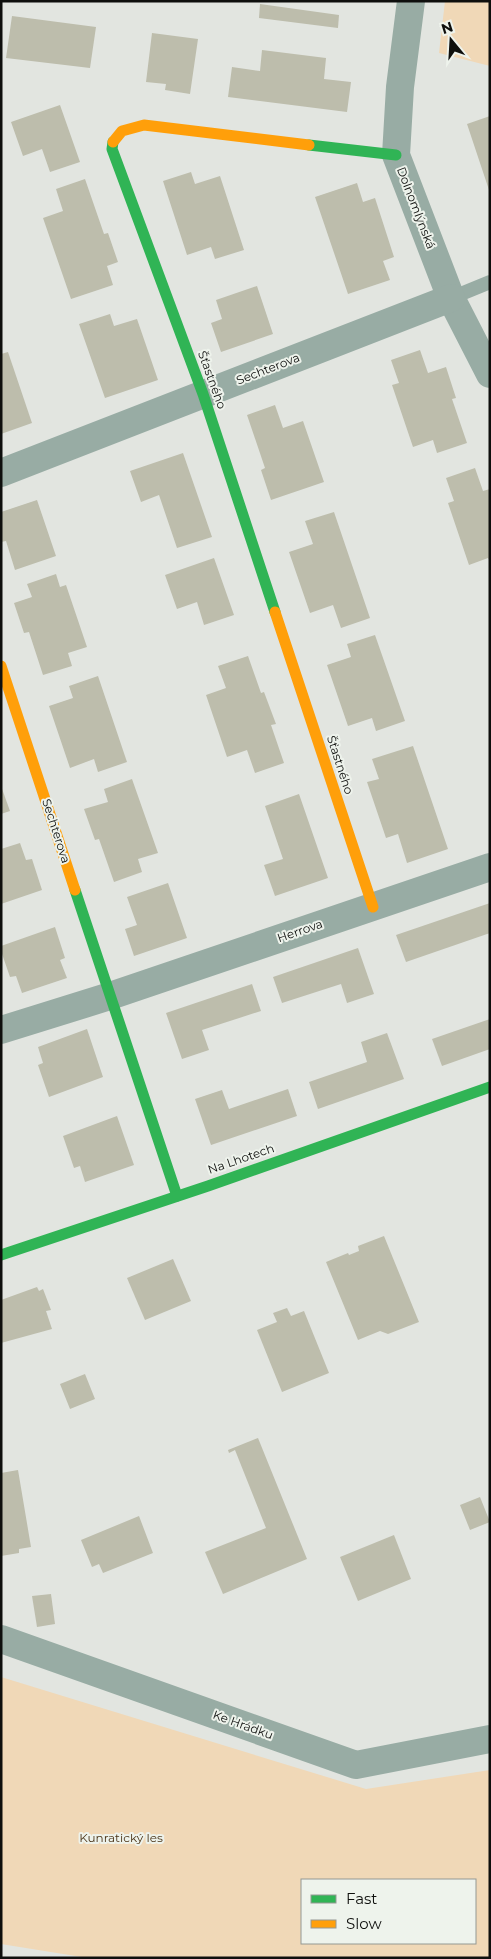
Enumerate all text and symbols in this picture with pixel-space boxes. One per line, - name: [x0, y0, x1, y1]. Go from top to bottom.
- north arrow: [426, 15, 476, 65]
- text: N: [439, 17, 455, 38]
- street label: Dolnomlýnská: [394, 165, 439, 251]
- street label: Šťastného: [195, 349, 230, 411]
- street label: Sechterova: [234, 350, 302, 387]
- street label: Šťastného: [324, 734, 357, 796]
- street label: Sechterova: [39, 797, 74, 865]
- street label: Herrova: [275, 916, 325, 945]
- street label: Na Lhotech: [206, 1140, 276, 1177]
- street label: Ke Hrádku: [211, 1707, 275, 1742]
- park label: Kunratický les: [79, 1830, 163, 1845]
- legend: [301, 1879, 476, 1944]
- text: Fast: [346, 1889, 377, 1908]
- text: Slow: [346, 1914, 382, 1933]

